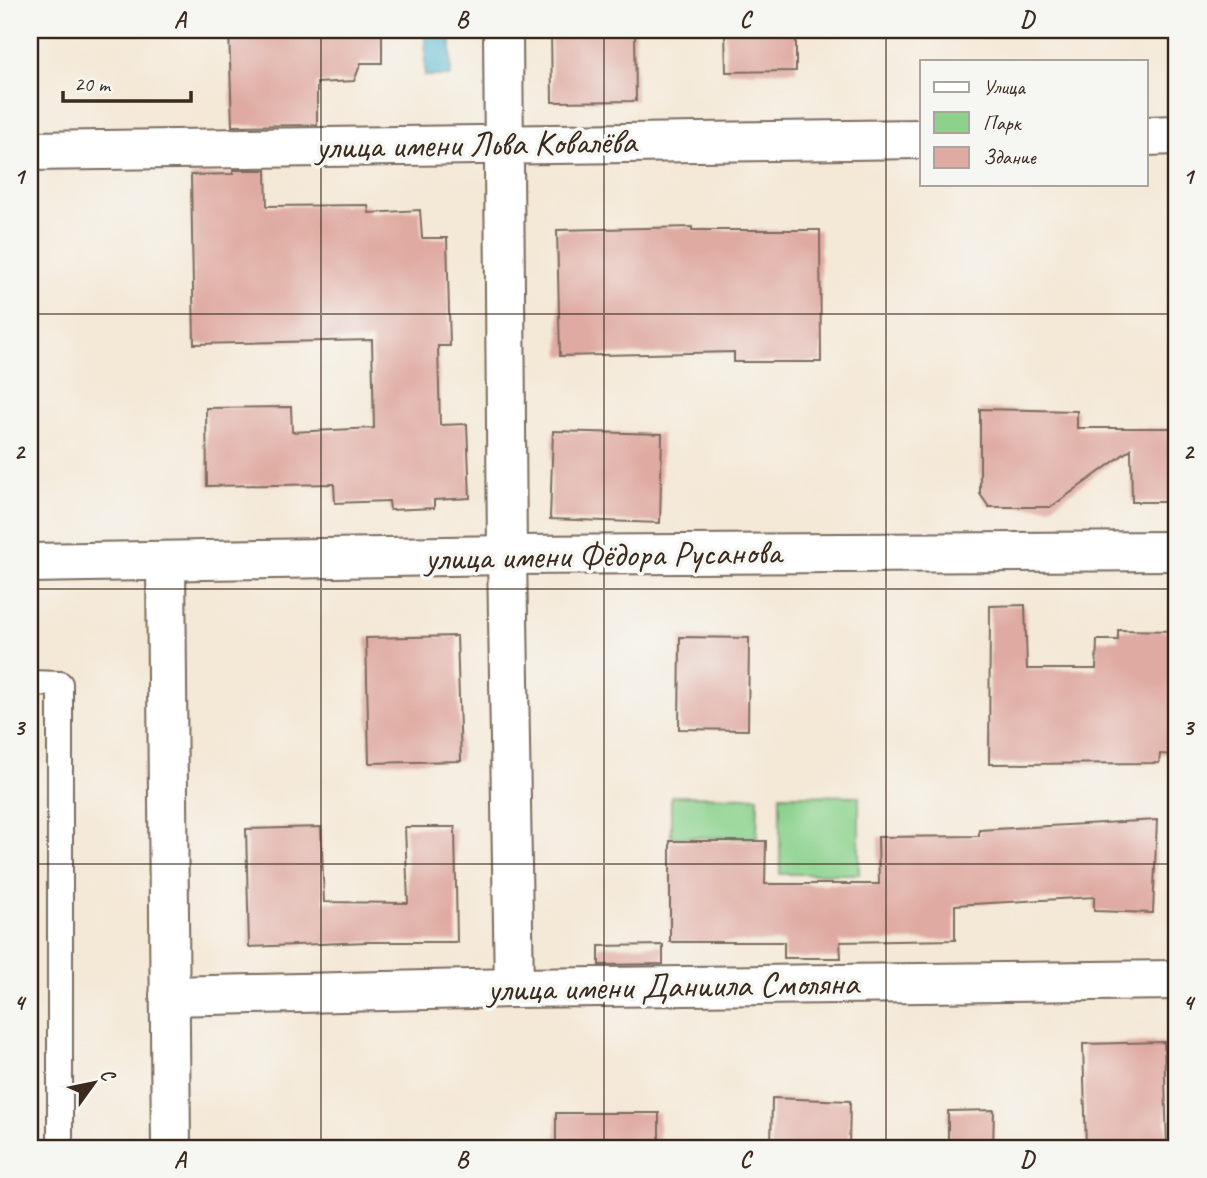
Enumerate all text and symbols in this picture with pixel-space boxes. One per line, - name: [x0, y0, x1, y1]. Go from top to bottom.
- text: A: [174, 5, 188, 34]
- text: B: [456, 5, 470, 34]
- text: C: [740, 5, 754, 34]
- text: D: [1020, 5, 1036, 34]
- scale bar: [63, 60, 191, 104]
- legend: [920, 60, 1148, 186]
- text: 20 m: [74, 71, 112, 97]
- text: Улица: [983, 74, 1026, 100]
- text: Парк: [983, 110, 1023, 136]
- street label: улица имени Льва Ковалёва: [313, 119, 639, 169]
- text: Здание: [983, 144, 1037, 170]
- text: 1: [14, 162, 27, 191]
- text: 1: [1183, 162, 1196, 191]
- text: 2: [14, 437, 27, 466]
- text: 2: [1183, 437, 1196, 466]
- street label: улица имени Фёдора Русанова: [422, 529, 784, 581]
- text: 3: [14, 713, 27, 742]
- text: 3: [1183, 713, 1196, 742]
- street label: улица имени Даниила Смоляна: [485, 960, 862, 1012]
- text: 4: [14, 988, 27, 1017]
- text: 4: [1183, 988, 1196, 1017]
- north arrow: [60, 1048, 130, 1118]
- text: С: [95, 1064, 121, 1087]
- text: A: [174, 1145, 188, 1174]
- text: B: [456, 1145, 470, 1174]
- text: C: [740, 1145, 754, 1174]
- text: D: [1020, 1145, 1036, 1174]

